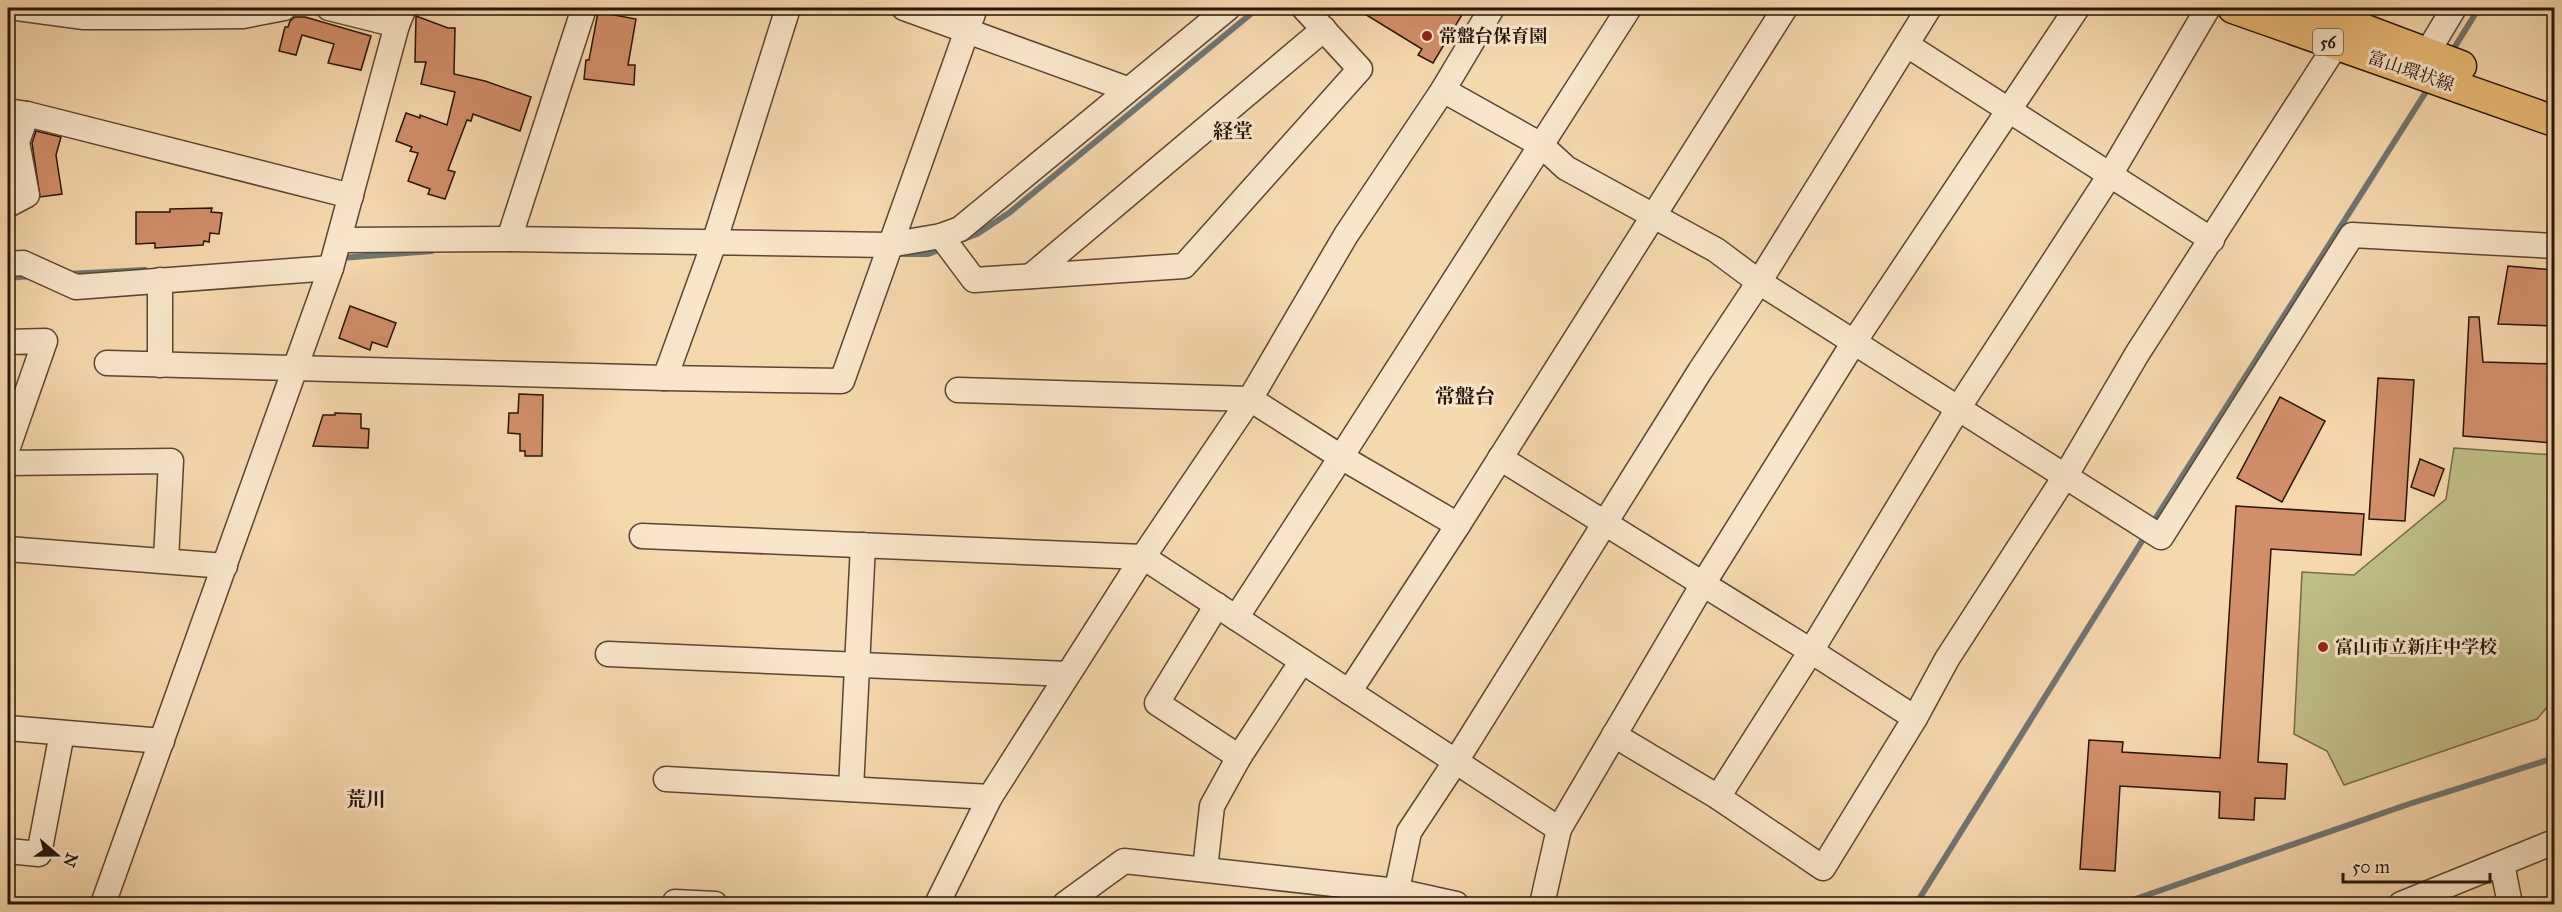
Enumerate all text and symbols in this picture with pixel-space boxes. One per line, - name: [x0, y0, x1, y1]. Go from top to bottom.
- place label: 常盤台保育園: [1439, 25, 1547, 47]
- marker: 常盤台保育園: [1420, 29, 1434, 43]
- road number: 56: [2313, 29, 2343, 55]
- street label: 富山環状線: [2365, 46, 2457, 96]
- district label: 経堂: [1213, 119, 1253, 143]
- district label: 常盤台: [1435, 384, 1495, 408]
- place label: 富山市立新庄中学校: [2335, 636, 2497, 658]
- marker: 富山市立新庄中学校: [2316, 640, 2330, 654]
- district label: 荒川: [346, 787, 386, 811]
- north arrow: [27, 825, 87, 885]
- scale bar: [2343, 846, 2490, 884]
- text: N: [59, 850, 82, 870]
- text: 50 m: [2352, 856, 2390, 878]

